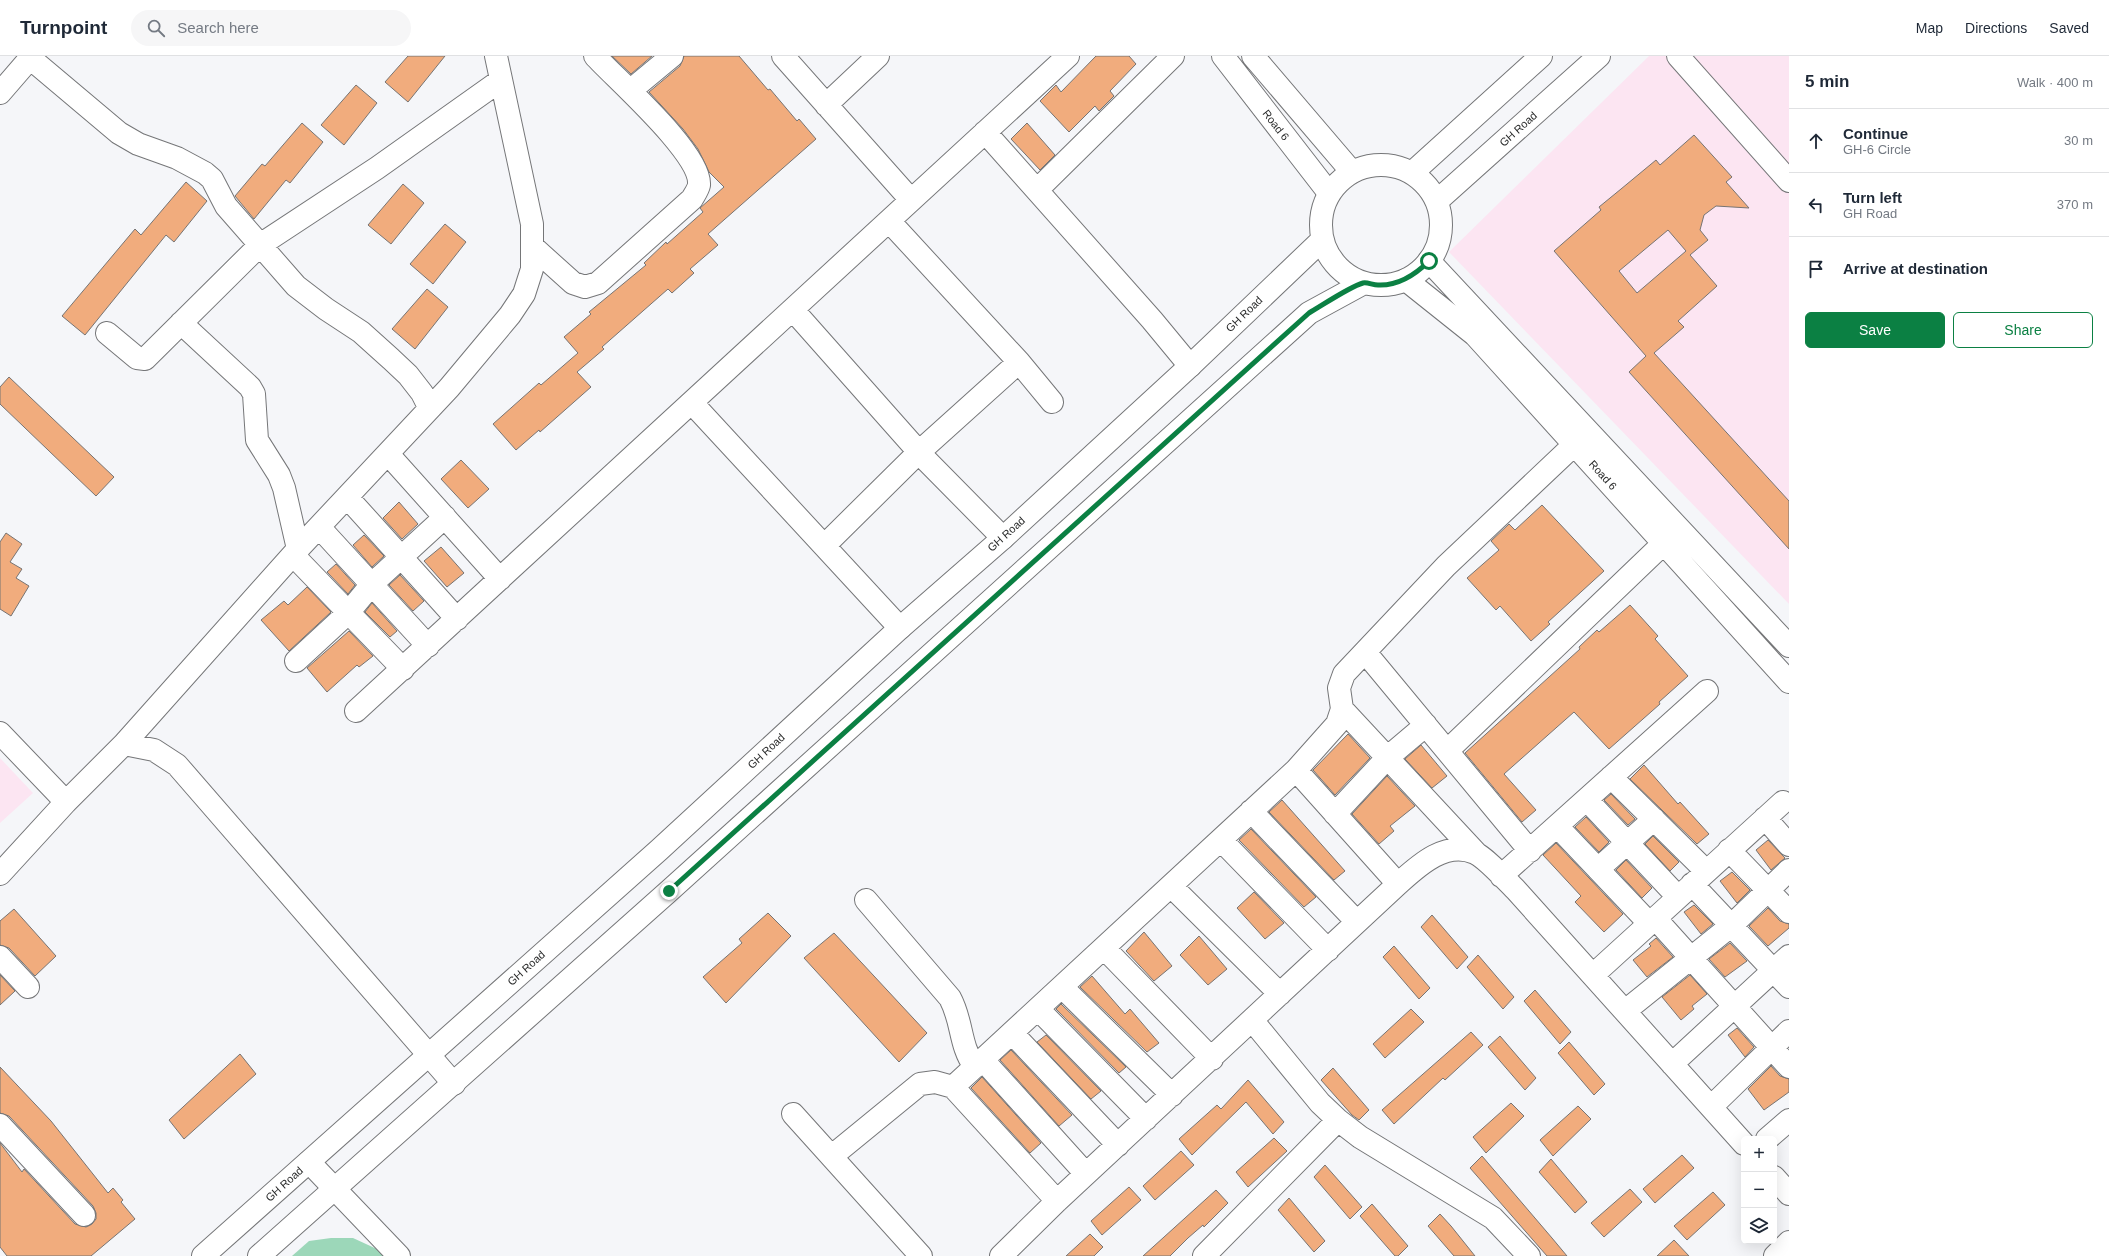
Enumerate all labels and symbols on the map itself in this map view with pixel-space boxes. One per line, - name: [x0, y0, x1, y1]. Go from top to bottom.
- street label: Road 6: [1260, 107, 1292, 143]
- street label: GH Road: [1497, 109, 1539, 149]
- route start: [1420, 252, 1438, 270]
- street label: GH Road: [1223, 294, 1265, 334]
- street label: Road 6: [1587, 458, 1619, 492]
- street label: GH Road: [985, 514, 1027, 554]
- street label: GH Road: [745, 731, 787, 771]
- route end: [660, 882, 678, 900]
- street label: GH Road: [505, 948, 547, 988]
- street label: GH Road: [263, 1164, 305, 1204]

